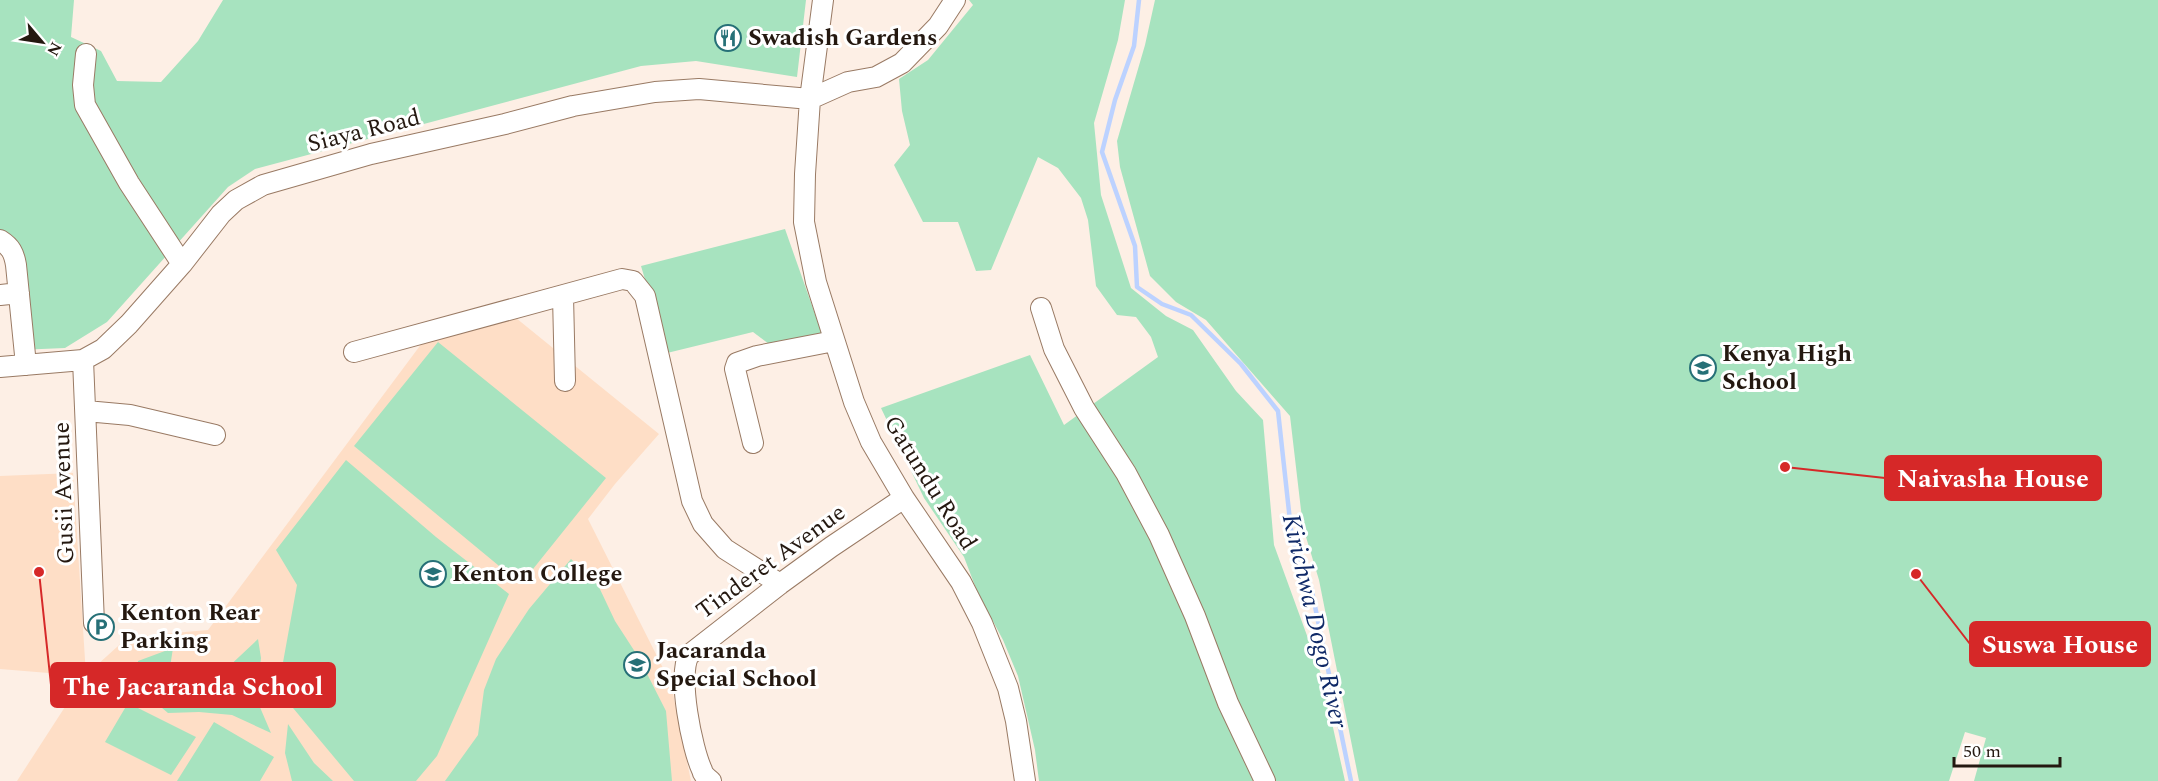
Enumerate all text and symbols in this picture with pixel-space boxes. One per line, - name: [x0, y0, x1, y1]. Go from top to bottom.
- north arrow: [12, 12, 72, 72]
- place label: Swadish Gardens: [748, 20, 937, 56]
- restaurant icon: Swadish Gardens: [713, 23, 743, 53]
- text: N: [41, 37, 68, 60]
- street label: Siaya Road: [304, 100, 424, 162]
- place label: Kenya High School: [1722, 336, 1852, 400]
- school or university icon: Kenya High School: [1688, 353, 1718, 383]
- street label: Gatundu Road: [874, 409, 986, 557]
- street label: Gusii Avenue: [44, 421, 84, 565]
- callout: Naivasha House: [1885, 456, 2101, 500]
- text: Naivasha House: [1897, 459, 2089, 499]
- street label: Tinderet Avenue: [689, 495, 853, 629]
- water label: Kirichwa Dogo River: [1271, 510, 1359, 733]
- place label: Kenton College: [452, 556, 622, 592]
- school or university icon: Kenton College: [418, 559, 448, 589]
- place label: Kenton Rear Parking: [120, 595, 261, 659]
- parking icon: Kenton Rear Parking: [86, 612, 116, 642]
- callout: Suswa House: [1970, 622, 2150, 666]
- text: Suswa House: [1982, 625, 2138, 665]
- place label: Jacaranda Special School: [656, 633, 817, 697]
- school or university icon: Jacaranda Special School: [622, 650, 652, 680]
- callout: The Jacaranda School: [51, 663, 335, 707]
- text: The Jacaranda School: [63, 667, 323, 707]
- scale bar: [1954, 730, 2060, 768]
- text: 50 m: [1963, 738, 2001, 765]

